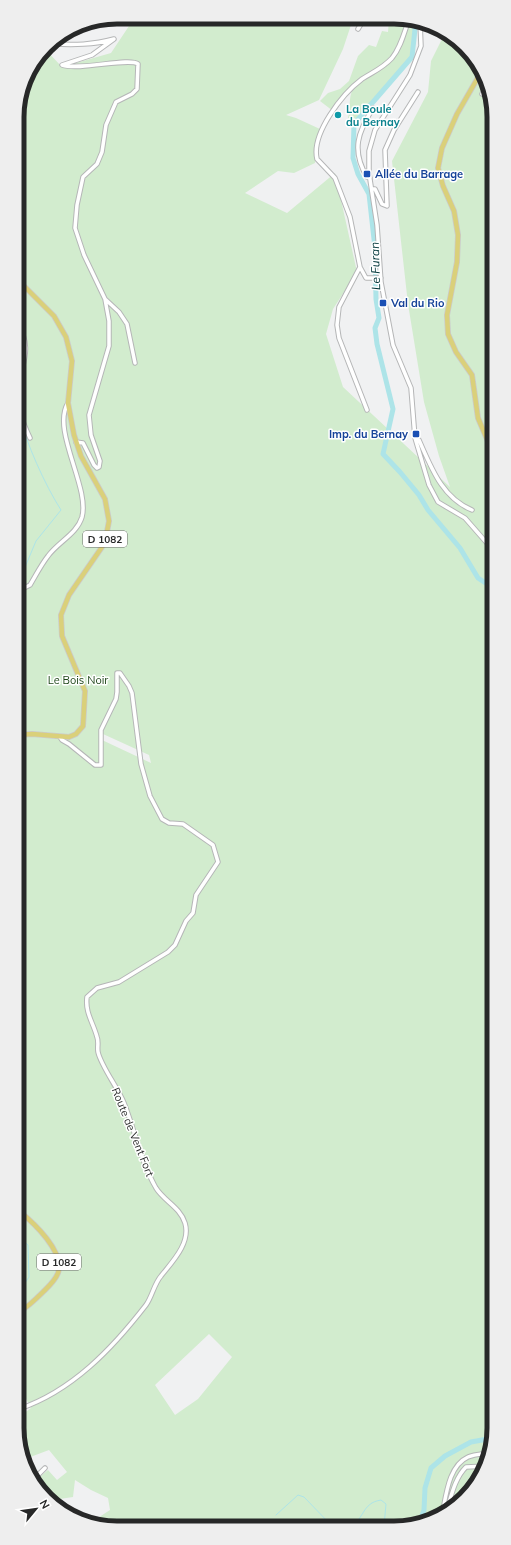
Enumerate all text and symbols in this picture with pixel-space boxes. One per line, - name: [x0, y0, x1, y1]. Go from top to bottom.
- place label: La Boule du Bernay: [346, 102, 400, 129]
- marker: La Boule du Bernay: [333, 110, 343, 120]
- place label: Allée du Barrage: [375, 167, 463, 181]
- marker: Allée du Barrage: [362, 169, 372, 179]
- water label: Le Furan: [367, 242, 383, 290]
- place label: Val du Rio: [390, 296, 445, 310]
- marker: Val du Rio: [378, 298, 388, 308]
- place label: Imp. du Bernay: [329, 427, 408, 441]
- marker: Imp. du Bernay: [411, 429, 421, 439]
- road number: D 1082: [83, 531, 127, 547]
- park label: Le Bois Noir: [48, 673, 108, 687]
- street label: Route de Vent Fort: [109, 1085, 157, 1179]
- road number: D 1082: [37, 1254, 81, 1270]
- north arrow: [16, 1489, 56, 1529]
- text: N: [37, 1497, 53, 1511]

